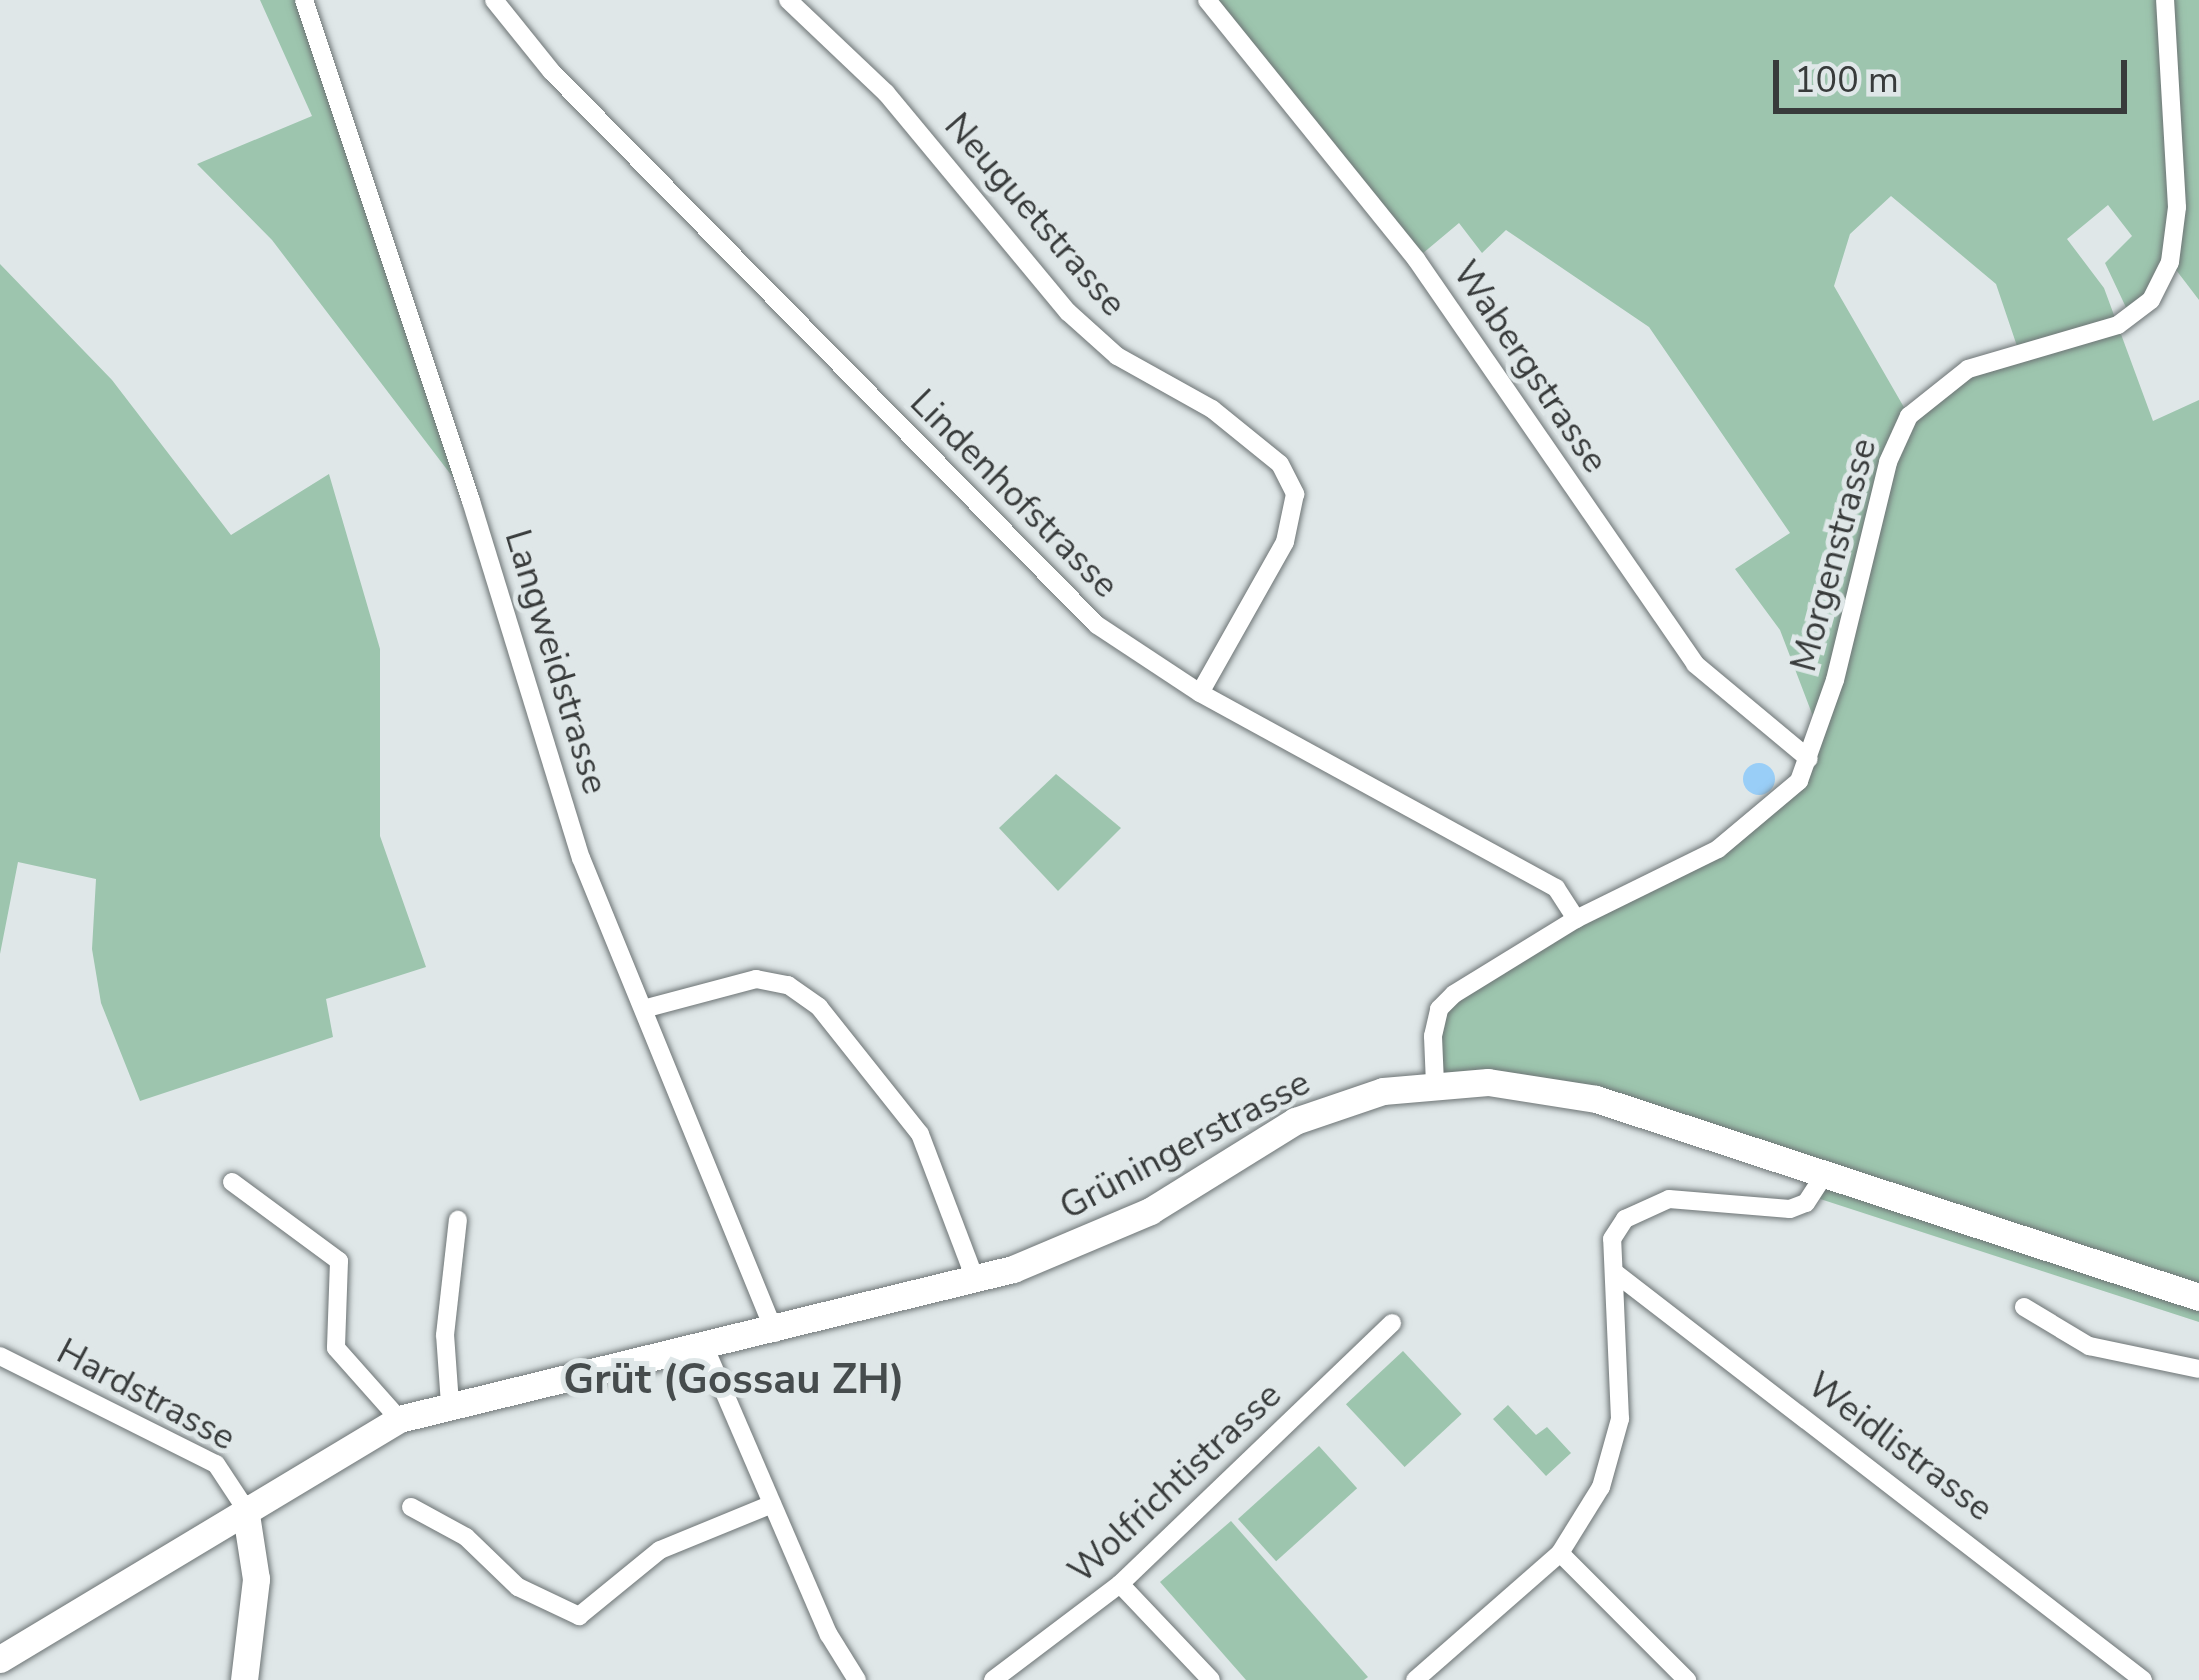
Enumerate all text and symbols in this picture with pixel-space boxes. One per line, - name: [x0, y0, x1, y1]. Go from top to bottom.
- scale bar: [1779, 36, 2133, 110]
- text: 100 m: [1794, 56, 1899, 105]
- street label: Neuguetstrasse: [935, 105, 1135, 325]
- street label: Wabergstrasse: [1443, 253, 1617, 481]
- street label: Lindenhofstrasse: [901, 381, 1127, 607]
- street label: Morgenstrasse: [1782, 434, 1886, 676]
- street label: Langweidstrasse: [495, 525, 617, 799]
- street label: Grüningerstrasse: [1053, 1061, 1317, 1229]
- street label: Hardstrasse: [50, 1330, 242, 1460]
- district label: Grüt (Gossau ZH): [563, 1355, 905, 1405]
- street label: Weidlistrasse: [1799, 1363, 2001, 1531]
- street label: Wolfrichtistrasse: [1060, 1374, 1290, 1592]

